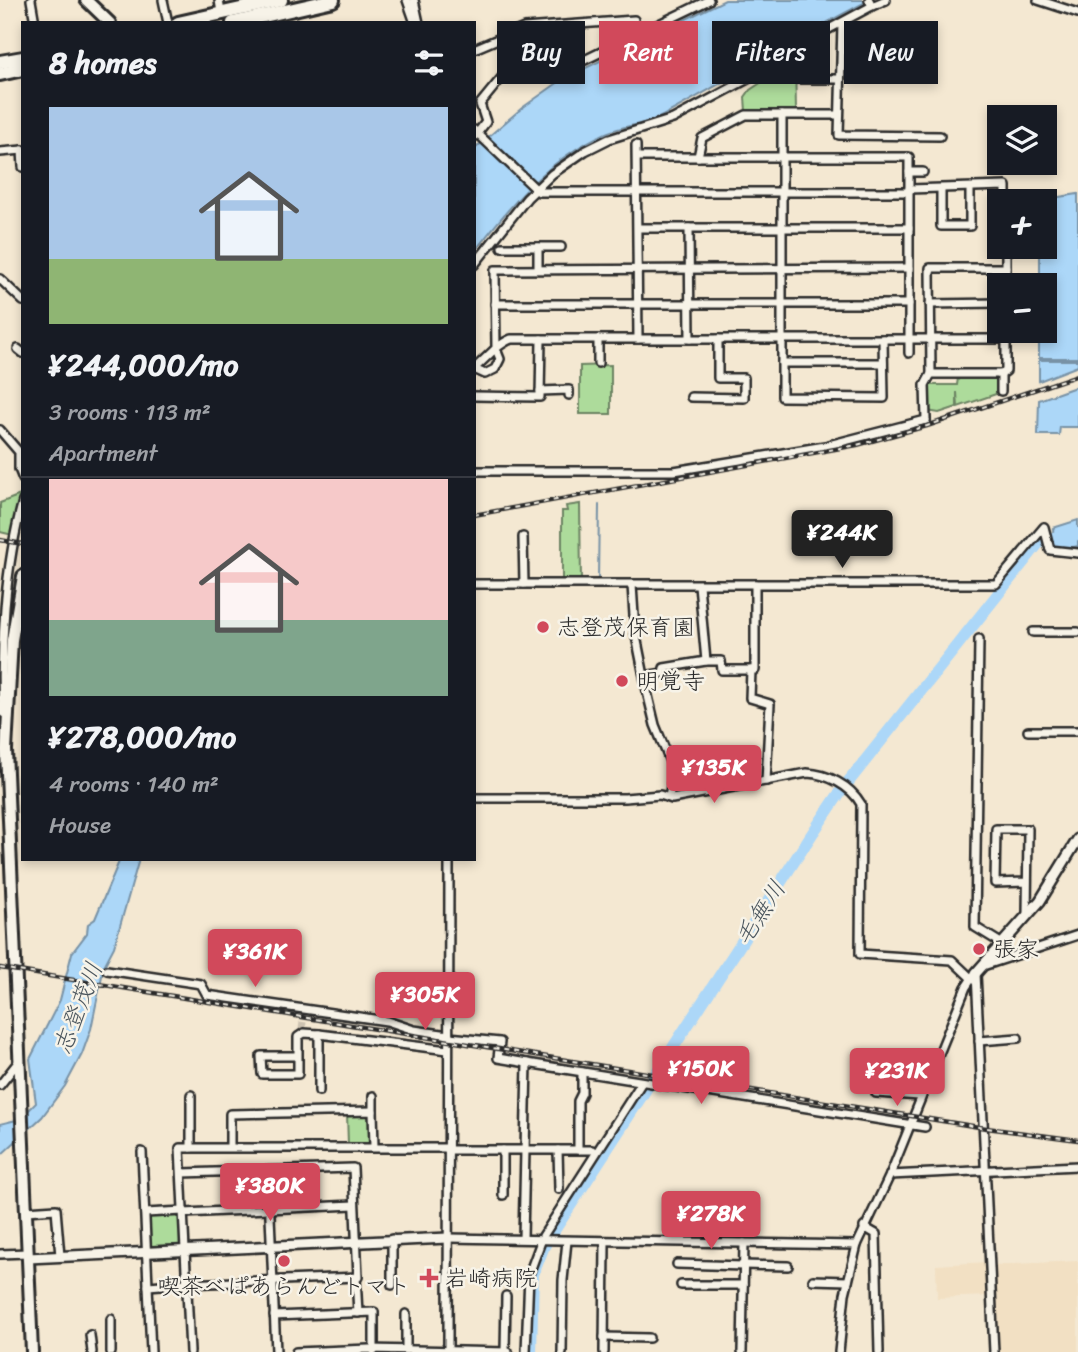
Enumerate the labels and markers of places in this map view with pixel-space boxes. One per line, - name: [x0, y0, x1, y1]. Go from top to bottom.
- pin: ¥244K: [793, 510, 891, 570]
- place label: 志登茂保育園: [557, 607, 695, 648]
- marker: 志登茂保育園: [535, 619, 551, 635]
- place label: 明覚寺: [636, 661, 705, 702]
- marker: 明覚寺: [614, 673, 630, 689]
- pin: ¥135K: [665, 746, 763, 805]
- place label: 張家: [993, 929, 1039, 970]
- pin: ¥361K: [206, 930, 304, 989]
- marker: 張家: [971, 941, 987, 957]
- pin: ¥305K: [376, 972, 474, 1032]
- pin: ¥150K: [652, 1046, 750, 1106]
- pin: ¥231K: [848, 1048, 946, 1108]
- pin: ¥380K: [221, 1164, 319, 1223]
- pin: ¥278K: [662, 1192, 760, 1251]
- marker: 喫茶べぱあらんどトマト: [276, 1253, 292, 1269]
- place label: 岩崎病院: [445, 1258, 537, 1299]
- place label: 喫茶べぱあらんどトマト: [158, 1266, 411, 1307]
- marker: 岩崎病院: [419, 1268, 439, 1288]

